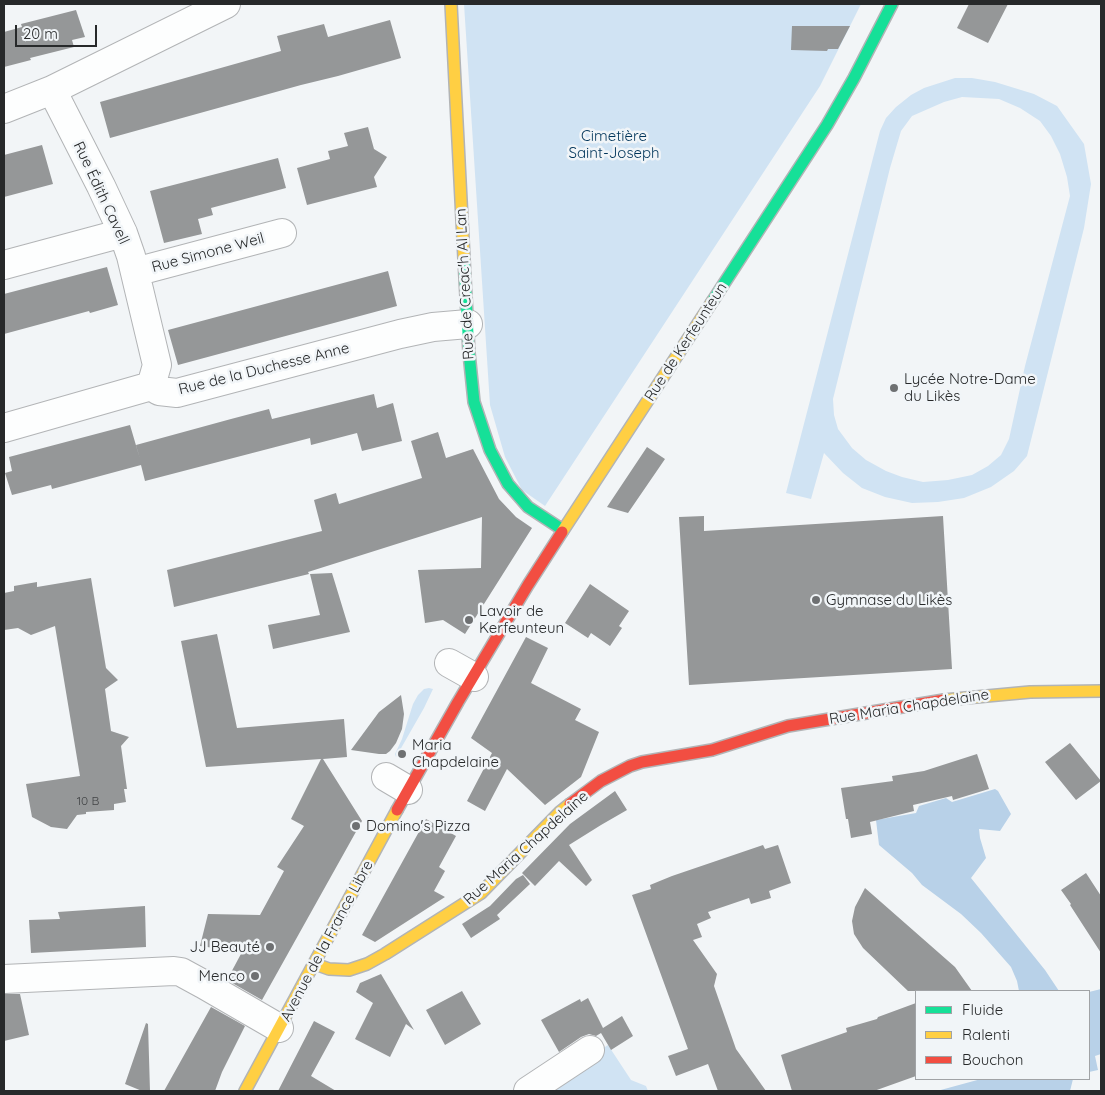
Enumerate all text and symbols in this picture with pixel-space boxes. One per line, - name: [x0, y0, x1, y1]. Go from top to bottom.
- scale bar: [18, 15, 100, 47]
- text: 20 m: [23, 24, 58, 43]
- park label: Cimetière Saint-Joseph: [568, 127, 660, 162]
- street label: Rue Édith Cavell: [69, 139, 133, 247]
- street label: Rue de Creac'h Al Lan: [452, 208, 478, 360]
- street label: Rue Simone Weil: [150, 229, 266, 277]
- street label: Rue de Kerfeunteun: [641, 279, 731, 405]
- street label: Rue de la Duchesse Anne: [177, 339, 351, 399]
- place label: Lycée Notre-Dame du Likès: [904, 370, 1036, 405]
- marker: Lycée Notre-Dame du Likès: [888, 382, 900, 394]
- place label: Gymnase du Likès: [826, 591, 952, 609]
- marker: Gymnase du Likès: [810, 594, 822, 606]
- place label: Lavoir de Kerfeunteun: [479, 602, 564, 637]
- marker: Lavoir de Kerfeunteun: [463, 614, 475, 626]
- street label: Rue Maria Chapdelaine: [828, 685, 990, 729]
- place label: Maria Chapdelaine: [412, 736, 499, 771]
- marker: Maria Chapdelaine: [396, 748, 408, 760]
- street label: Rue Maria Chapdelaine: [460, 787, 592, 909]
- house number: 10 B: [77, 794, 99, 808]
- place label: Domino's Pizza: [366, 817, 470, 835]
- marker: Domino's Pizza: [350, 820, 362, 832]
- street label: Avenue de la France Libre: [277, 857, 377, 1025]
- place label: JJ Beauté: [190, 938, 260, 956]
- marker: JJ Beauté: [264, 941, 276, 953]
- place label: Menco: [199, 967, 245, 985]
- marker: Menco: [249, 970, 261, 982]
- legend: [915, 990, 1090, 1080]
- text: Fluide: [962, 1000, 1003, 1019]
- text: Ralenti: [962, 1025, 1010, 1044]
- text: Bouchon: [962, 1050, 1023, 1069]

